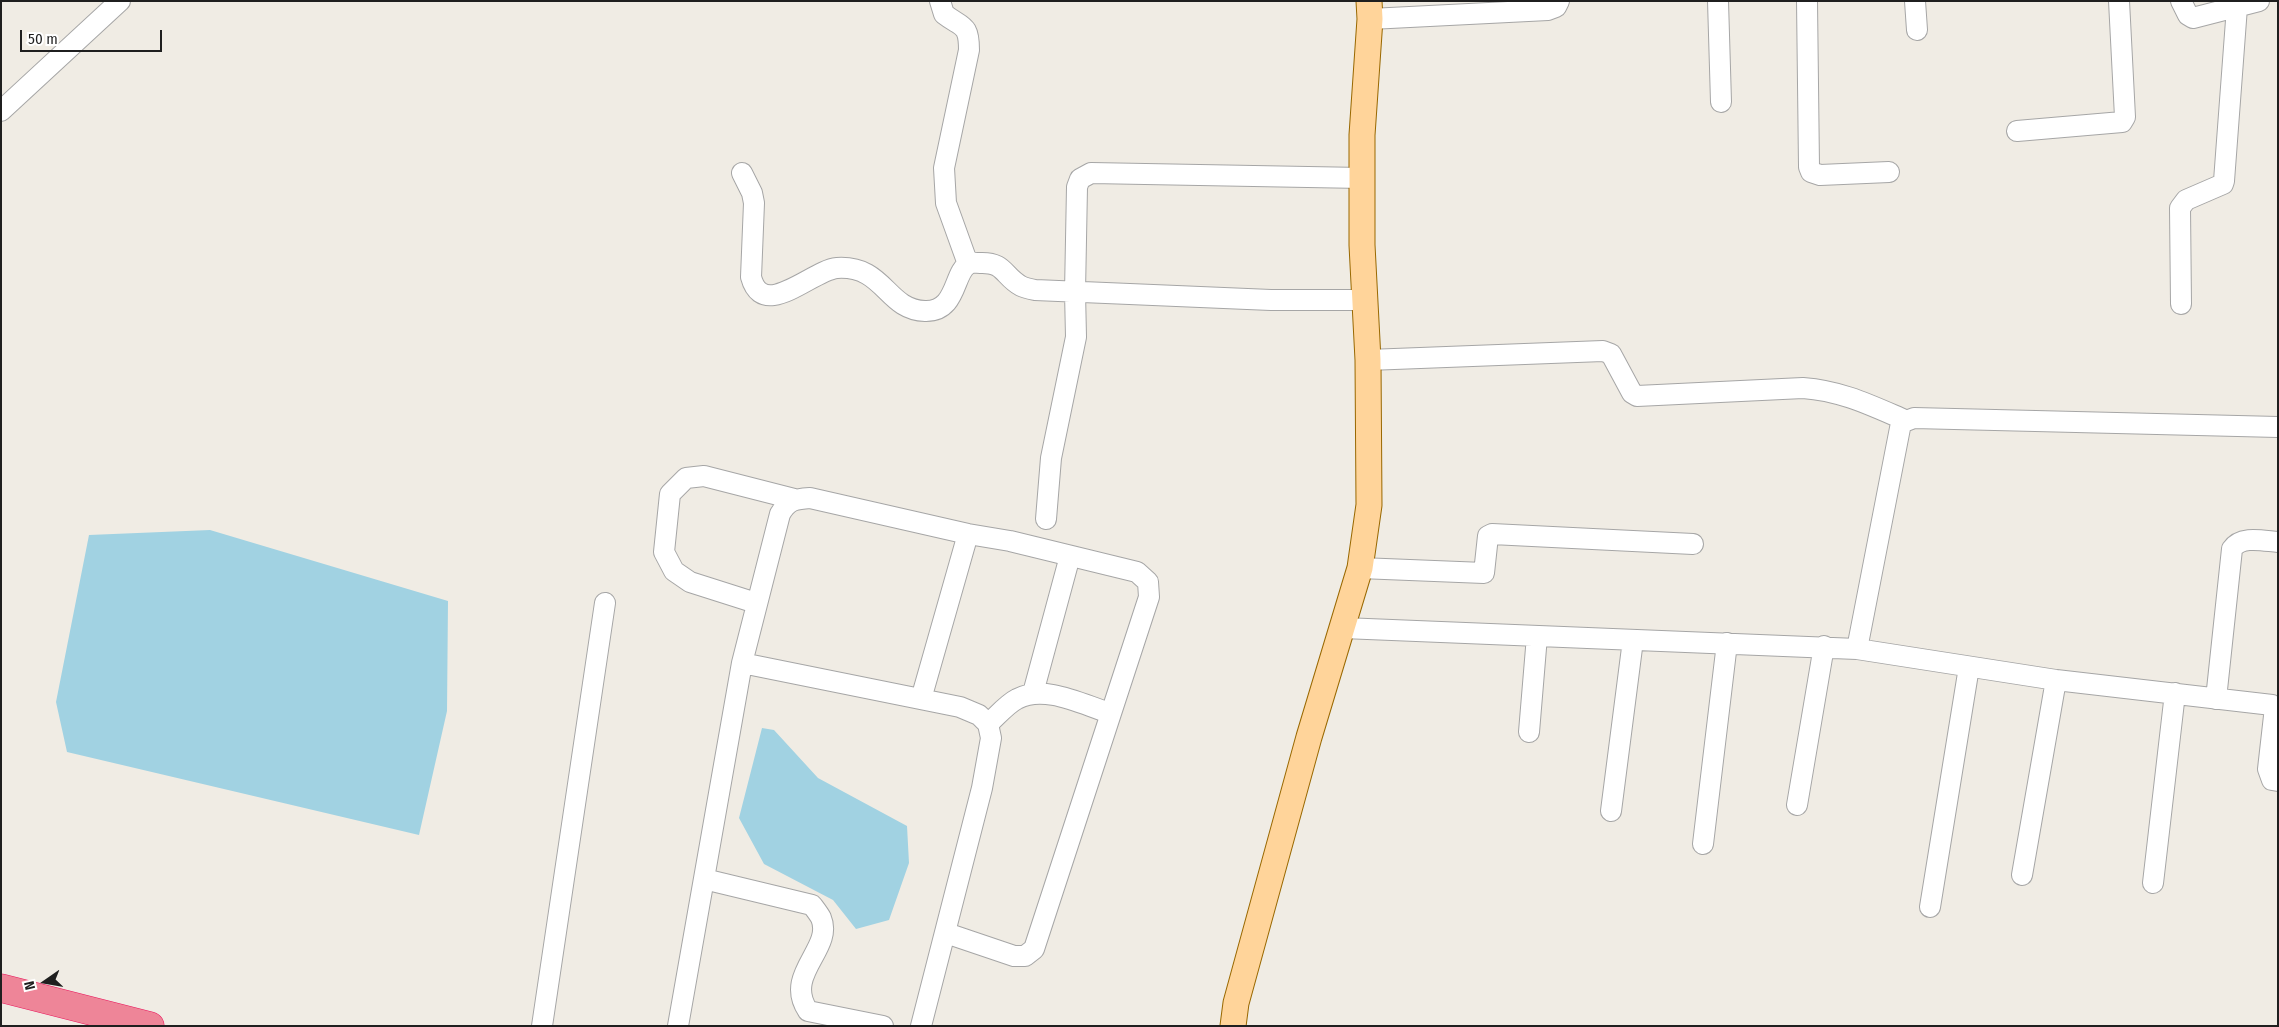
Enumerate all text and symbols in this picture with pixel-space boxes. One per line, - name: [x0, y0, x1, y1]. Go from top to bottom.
- scale bar: [22, 20, 165, 52]
- text: 50 m: [28, 30, 58, 48]
- north arrow: [20, 957, 70, 1007]
- text: N: [21, 979, 39, 991]

